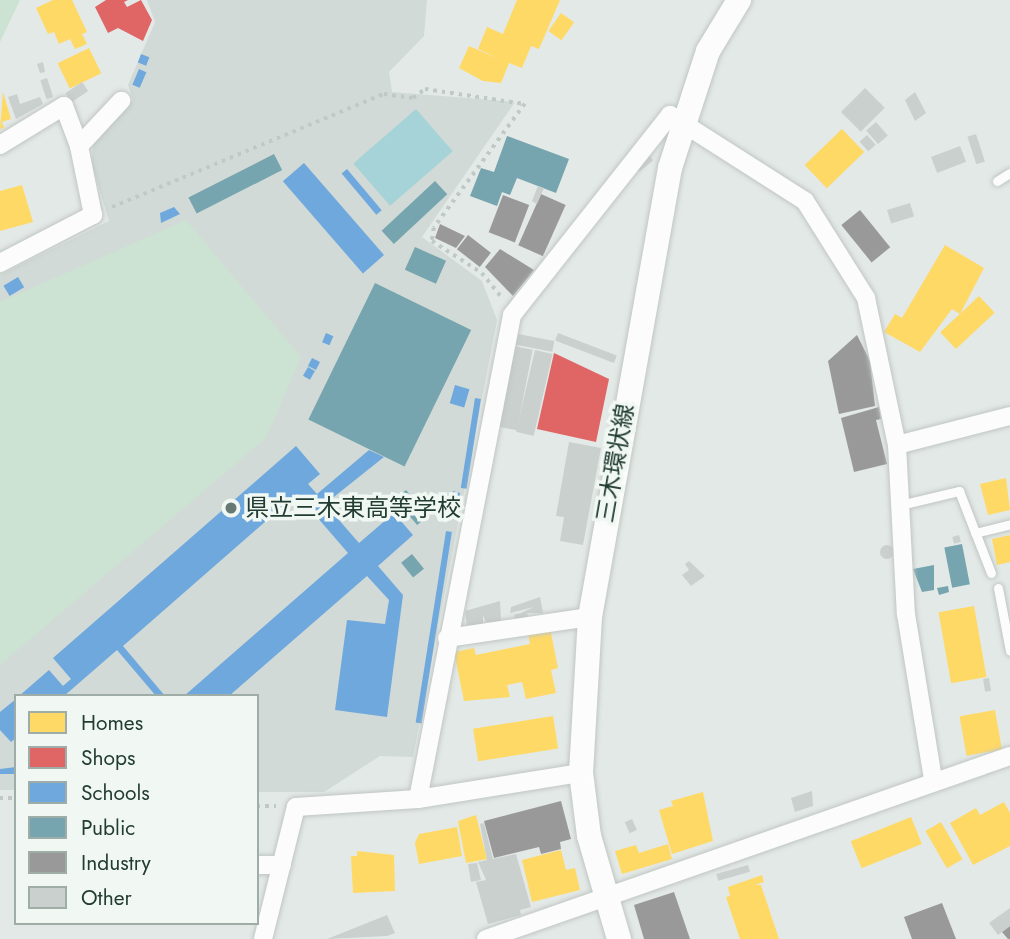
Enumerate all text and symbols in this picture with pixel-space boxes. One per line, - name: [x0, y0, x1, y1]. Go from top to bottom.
- street label: 三木環状線: [590, 401, 640, 525]
- place label: 県立三木東高等学校: [245, 494, 461, 522]
- marker: 県立三木東高等学校: [223, 500, 239, 516]
- legend: [14, 694, 259, 925]
- text: Homes: [81, 708, 143, 738]
- text: Shops: [81, 743, 135, 773]
- text: Schools: [81, 778, 150, 808]
- text: Public: [81, 813, 135, 843]
- text: Industry: [81, 848, 151, 878]
- text: Other: [81, 883, 132, 913]

